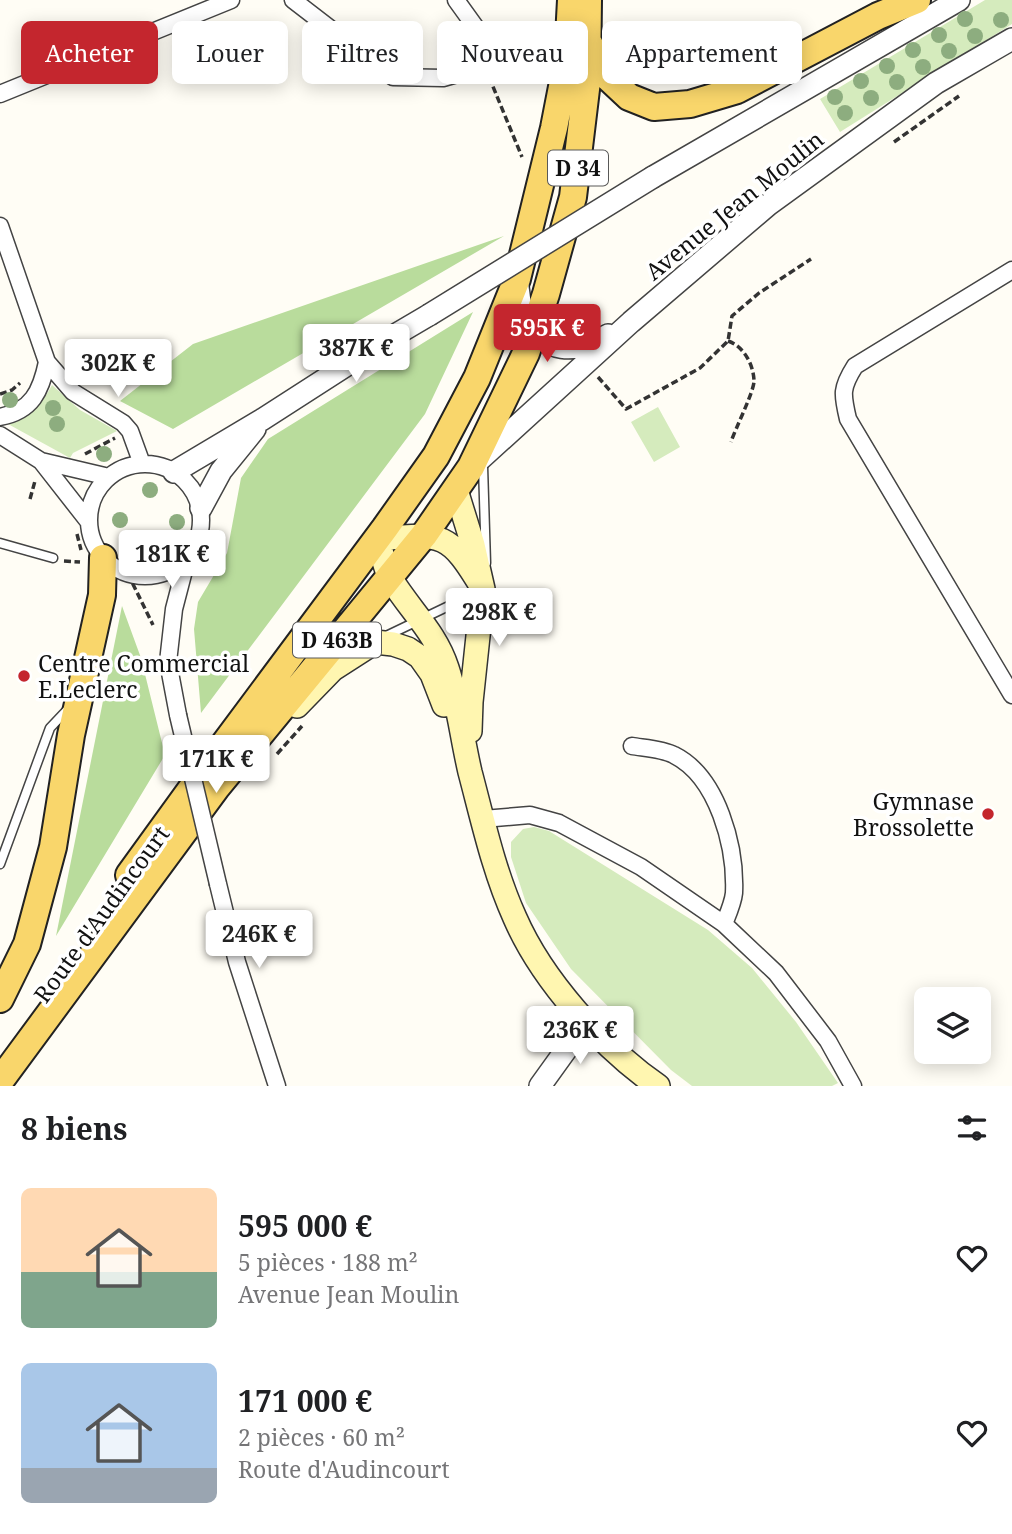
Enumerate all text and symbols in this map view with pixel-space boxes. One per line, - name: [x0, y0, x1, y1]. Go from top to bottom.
- chip: Acheter: [21, 21, 158, 84]
- chip: Louer: [172, 21, 288, 84]
- chip: Filtres: [302, 21, 423, 84]
- chip: Nouveau: [437, 21, 588, 84]
- chip: Appartement: [602, 21, 802, 84]
- street label: Avenue Jean Moulin: [638, 123, 830, 287]
- road number: D 34: [548, 150, 608, 186]
- pin: 595K €: [490, 304, 604, 364]
- text: 595K €: [510, 311, 584, 343]
- pin: 387K €: [299, 324, 413, 384]
- text: 387K €: [319, 331, 393, 363]
- pin: 302K €: [61, 340, 175, 399]
- text: 302K €: [81, 346, 155, 378]
- pin: 181K €: [115, 530, 229, 590]
- text: 181K €: [135, 537, 209, 569]
- pin: 298K €: [442, 588, 556, 648]
- text: 298K €: [462, 595, 536, 627]
- road number: D 463B: [293, 622, 381, 658]
- place label: Centre Commercial E.Leclerc: [38, 647, 249, 705]
- marker: Centre Commercial E.Leclerc: [16, 668, 32, 684]
- pin: 171K €: [159, 736, 273, 795]
- text: 171K €: [179, 742, 253, 774]
- place label: Gymnase Brossolette: [853, 785, 974, 843]
- marker: Gymnase Brossolette: [980, 806, 996, 822]
- street label: Route d'Audincourt: [26, 819, 176, 1009]
- pin: 246K €: [202, 911, 316, 970]
- text: 246K €: [222, 917, 296, 949]
- map controls: [914, 987, 991, 1064]
- button: layers: [914, 987, 991, 1064]
- pin: 236K €: [523, 1006, 637, 1066]
- text: 236K €: [543, 1013, 617, 1045]
- text: 8 biens: [21, 1108, 127, 1149]
- icon: filters: [953, 1109, 991, 1147]
- text: 595 000 €: [238, 1205, 372, 1246]
- icon: home: [77, 1216, 161, 1300]
- icon: heart: [953, 1239, 991, 1277]
- text: 5 pièces · 188 m²: [238, 1246, 418, 1278]
- text: Avenue Jean Moulin: [238, 1278, 459, 1310]
- text: 171 000 €: [238, 1380, 372, 1421]
- icon: home: [77, 1391, 161, 1475]
- icon: heart: [953, 1414, 991, 1452]
- text: 2 pièces · 60 m²: [238, 1421, 405, 1453]
- text: Route d'Audincourt: [238, 1453, 450, 1485]

